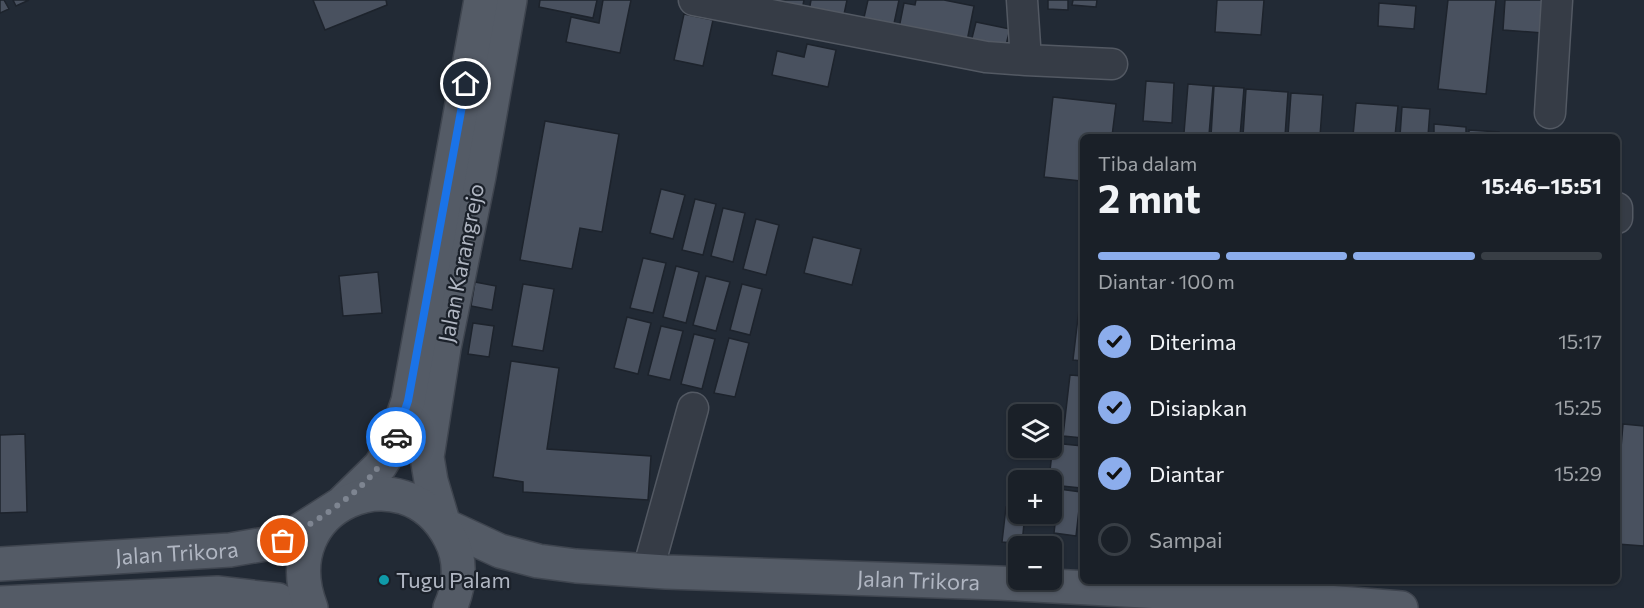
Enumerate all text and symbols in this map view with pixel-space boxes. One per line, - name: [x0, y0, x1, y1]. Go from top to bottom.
- pin: [440, 58, 491, 109]
- icon: home: [449, 67, 482, 100]
- text: Tiba dalam: [1098, 151, 1197, 175]
- text: 15:46–15:51: [1481, 172, 1602, 199]
- text: 2 mnt: [1098, 173, 1201, 221]
- street label: Jalan Karangrejo: [432, 181, 489, 345]
- text: Diantar · 100 m: [1098, 269, 1235, 293]
- icon: check: [1098, 325, 1131, 358]
- text: Diterima: [1149, 328, 1236, 355]
- text: 15:17: [1558, 329, 1602, 353]
- icon: check: [1098, 391, 1131, 424]
- text: Disiapkan: [1149, 394, 1247, 421]
- text: 15:25: [1555, 395, 1602, 419]
- map controls: [1008, 404, 1062, 590]
- button: layers: [1008, 404, 1062, 458]
- courier: [366, 407, 426, 467]
- icon: car: [380, 421, 413, 454]
- icon: check: [1098, 457, 1131, 490]
- text: Diantar: [1149, 460, 1224, 487]
- text: 15:29: [1554, 461, 1602, 485]
- button: +: [1008, 470, 1062, 524]
- pin: [257, 515, 308, 566]
- icon: bag: [266, 524, 299, 557]
- text: Sampai: [1149, 526, 1223, 553]
- street label: Jalan Trikora: [114, 535, 240, 570]
- button: −: [1008, 536, 1062, 590]
- street label: Jalan Trikora: [857, 564, 981, 595]
- place label: Tugu Palam: [396, 566, 511, 593]
- marker: Tugu Palam: [377, 573, 391, 587]

